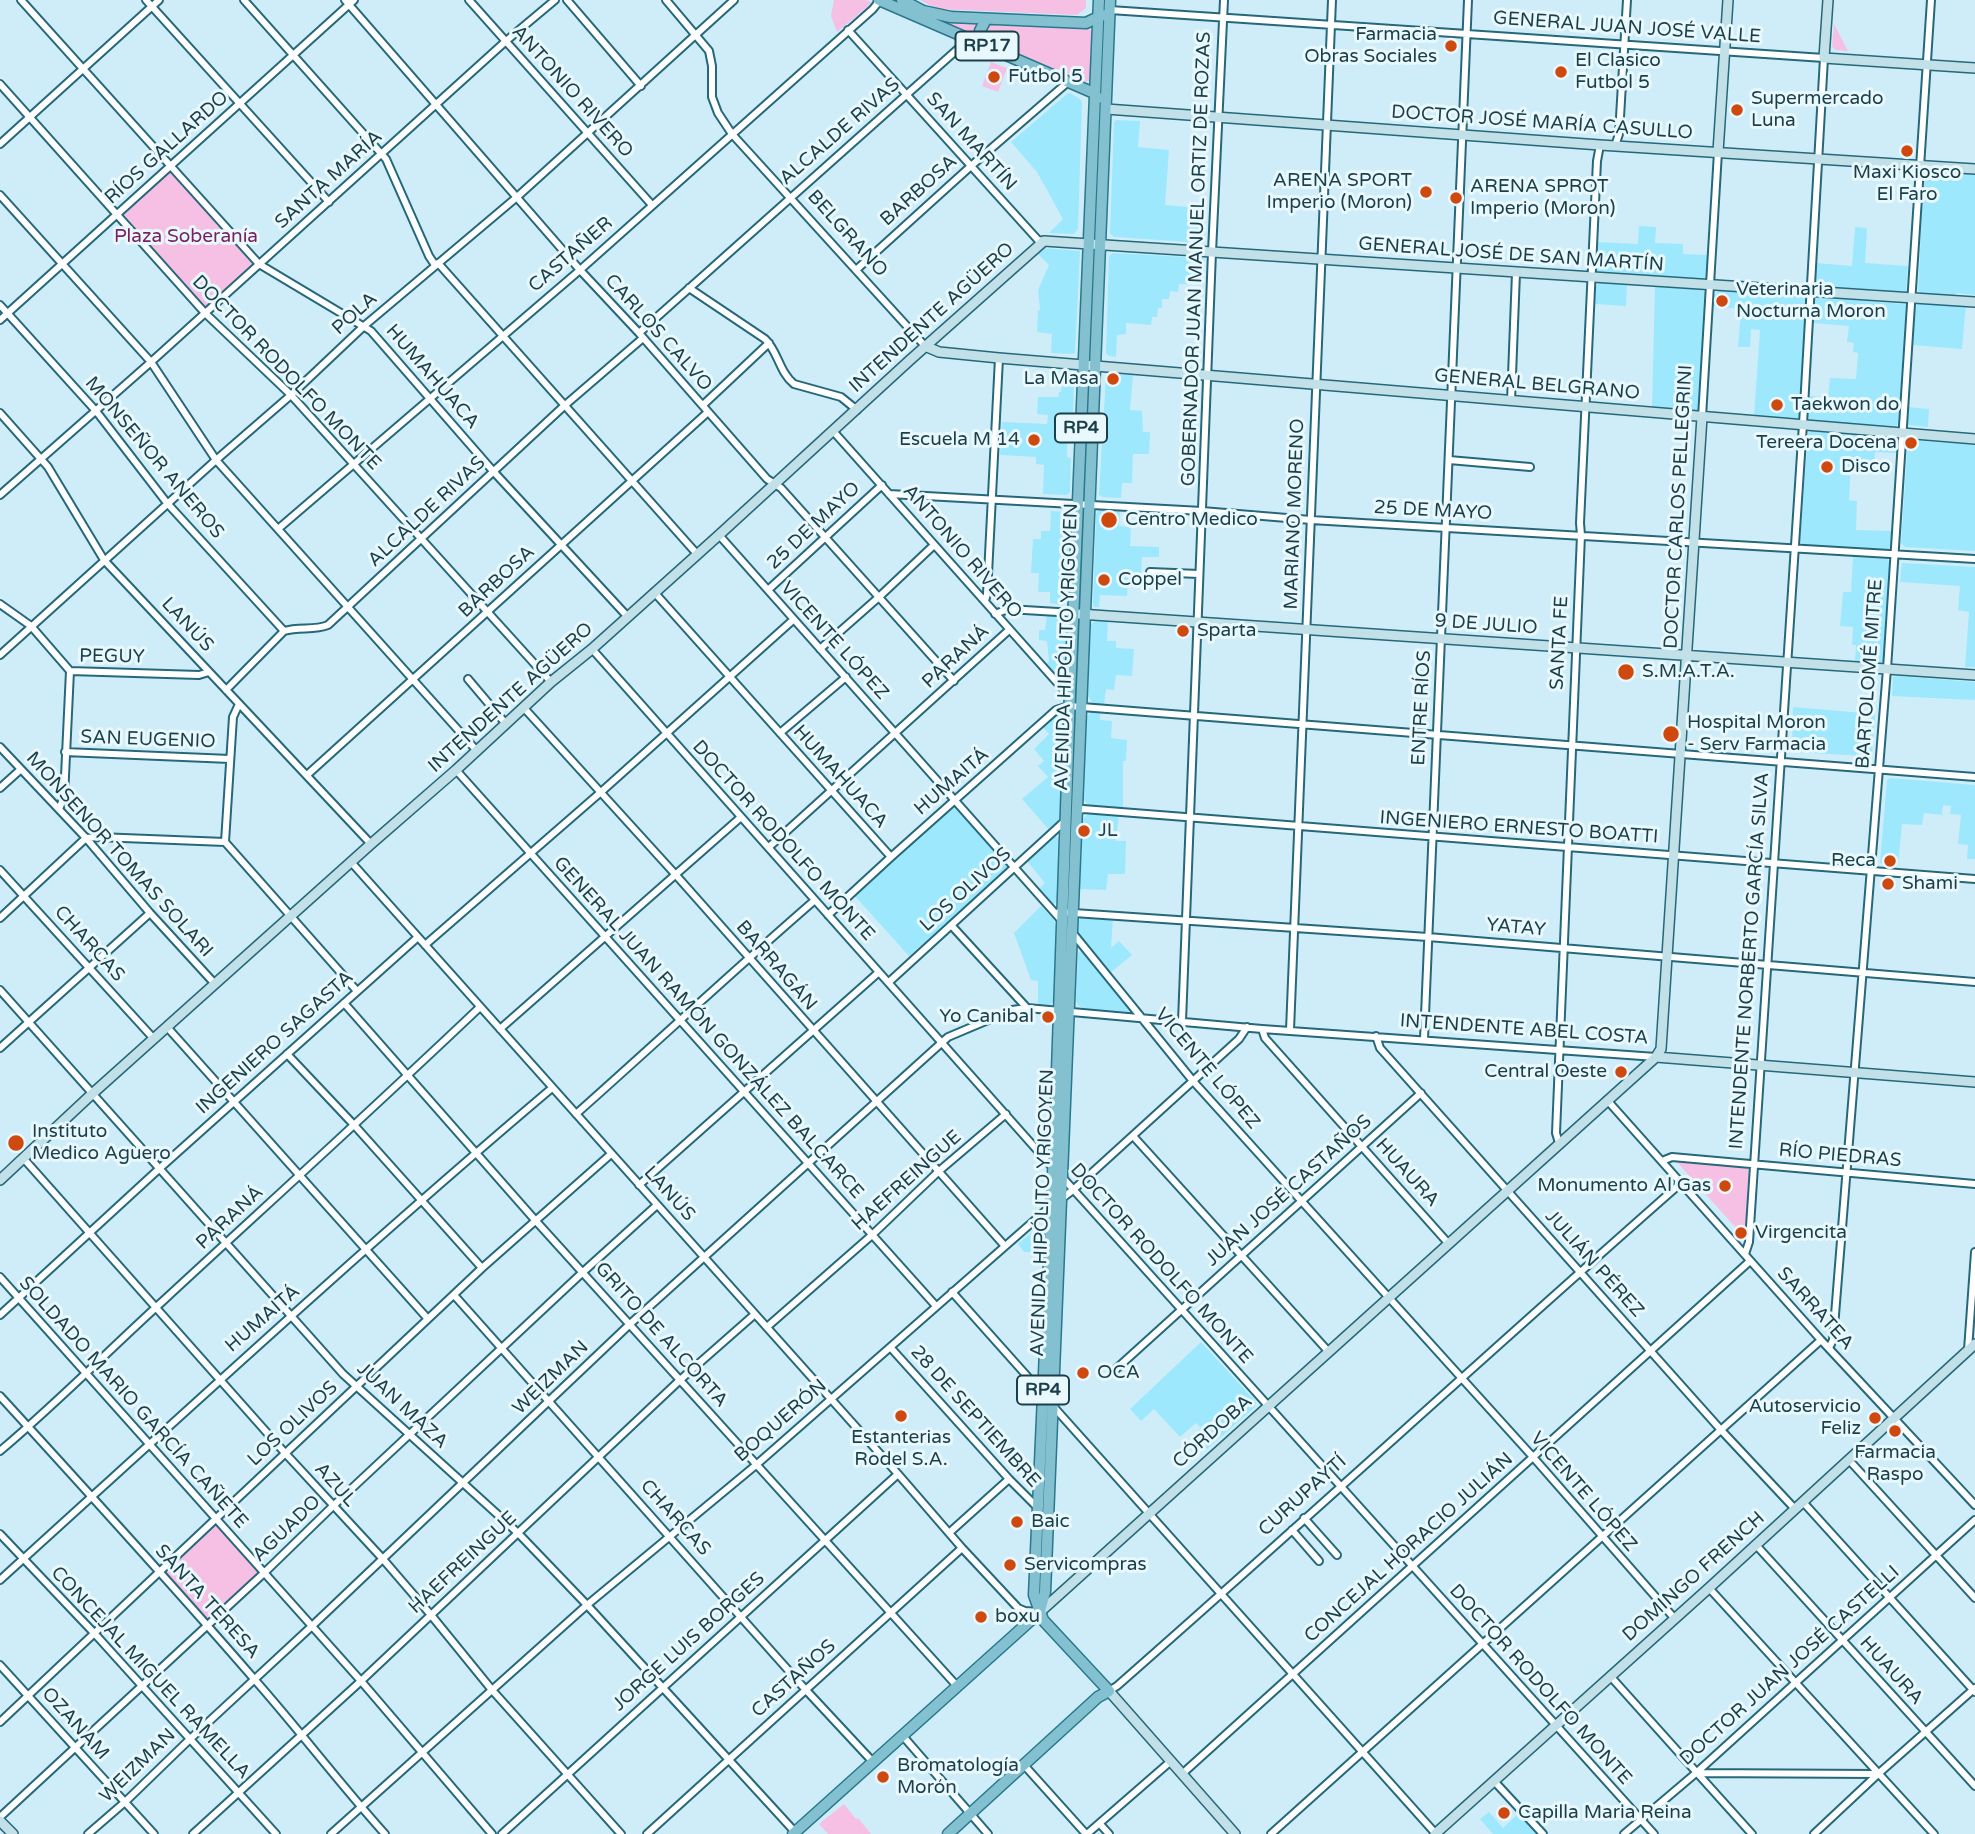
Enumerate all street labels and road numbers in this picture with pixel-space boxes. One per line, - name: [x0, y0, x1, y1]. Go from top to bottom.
- street label: GENERAL JUAN JOSÉ VALLE: [1492, 7, 1762, 49]
- street label: ANTONIO RIVERO: [507, 21, 637, 163]
- street label: GOBERNADOR JUAN MANUEL ORTIZ DE ROZAS: [1178, 31, 1216, 487]
- road number: RP17: [956, 32, 1018, 60]
- street label: ALCALDE RIVAS: [775, 74, 905, 190]
- street label: RÍOS GALLARDO: [100, 87, 234, 209]
- street label: SAN MARTÍN: [921, 88, 1021, 196]
- street label: DOCTOR JOSÉ MARÍA CASULLO: [1390, 101, 1694, 145]
- street label: SANTA MARÍA: [271, 126, 387, 234]
- street label: BARBOSA: [876, 151, 962, 231]
- street label: BELGRANO: [802, 186, 892, 282]
- street label: CASTAÑER: [524, 212, 618, 298]
- street label: GENERAL JOSÉ DE SAN MARTÍN: [1357, 233, 1665, 277]
- street label: INTENDENTE AGÜERO: [845, 238, 1019, 398]
- street label: CARLOS CALVO: [599, 270, 717, 396]
- street label: DOCTOR RODOLFO MONTE: [187, 271, 385, 475]
- street label: POLA: [328, 288, 382, 340]
- street label: HUMAHUACA: [380, 320, 484, 434]
- street label: DOCTOR CARLOS PELLEGRINI: [1660, 364, 1698, 650]
- street label: GENERAL BELGRANO: [1433, 365, 1641, 405]
- street label: MONSEÑOR ANEROS: [80, 372, 228, 544]
- road number: RP4: [1055, 414, 1107, 442]
- street label: MARIANO MORENO: [1280, 418, 1310, 610]
- street label: ALCALDE RIVAS: [364, 452, 490, 572]
- street label: 25 DE MAYO: [763, 477, 865, 575]
- street label: ANTONIO RIVERO: [898, 480, 1026, 624]
- street label: 25 DE MAYO: [1373, 497, 1493, 525]
- street label: AVENIDA HIPÓLITO YRIGOYEN: [1051, 503, 1083, 791]
- street label: BARBOSA: [454, 541, 540, 623]
- street label: VICENTE LÓPEZ: [775, 577, 893, 705]
- street label: BARTOLOMÉ MITRE: [1852, 578, 1888, 770]
- street label: LANÚS: [156, 593, 218, 657]
- street label: SANTA FE: [1546, 595, 1574, 691]
- street label: 9 DE JULIO: [1434, 610, 1538, 640]
- street label: INTENDENTE AGÜERO: [424, 618, 598, 778]
- street label: PARANÁ: [918, 620, 994, 694]
- street label: PEGUY: [79, 645, 145, 669]
- street label: ENTRE RÍOS: [1408, 650, 1436, 766]
- street label: HUMAHUACA: [788, 721, 892, 833]
- street label: SAN EUGENIO: [80, 726, 216, 754]
- street label: DOCTOR RODOLFO MONTE: [687, 736, 879, 946]
- street label: HUMAITÁ: [910, 743, 994, 821]
- street label: MONSENOR TOMAS SOLARI: [21, 748, 217, 962]
- street label: INTENDENTE NORBERTO GARCÍA SILVA: [1725, 772, 1775, 1150]
- street label: INGENIERO ERNESTO BOATTI: [1379, 807, 1659, 849]
- street label: LOS OLIVOS: [916, 843, 1016, 937]
- street label: GENERAL JUAN RAMÓN GONZÁLEZ BALCARCE: [548, 852, 868, 1204]
- street label: CHARCAS: [49, 901, 129, 987]
- street label: YATAY: [1485, 914, 1547, 942]
- street label: BARRAGÁN: [731, 916, 821, 1016]
- street label: INGENIERO SAGASTA: [192, 966, 358, 1120]
- street label: VICENTE LÓPEZ: [1150, 1004, 1264, 1134]
- street label: INTENDENTE ABEL COSTA: [1399, 1010, 1649, 1050]
- street label: AVENIDA HIPÓLITO YRIGOYEN: [1027, 1069, 1059, 1357]
- street label: JUAN JOSÉ CASTAÑOS: [1201, 1110, 1377, 1272]
- street label: HAEFREINGUE: [848, 1126, 966, 1236]
- street label: HUAURA: [1370, 1134, 1444, 1212]
- street label: RÍO PIEDRAS: [1778, 1139, 1902, 1173]
- street label: DOCTOR RODOLFO MONTE: [1065, 1159, 1257, 1369]
- street label: LANÚS: [638, 1162, 700, 1226]
- street label: PARANÁ: [192, 1181, 268, 1255]
- street label: JULIÁN PÉREZ: [1540, 1206, 1648, 1322]
- street label: GRITO DE ALCORTA: [590, 1258, 732, 1412]
- street label: SARRATEA: [1772, 1263, 1858, 1355]
- street label: SOLDADO MARIO GARCÍA CAÑETE: [14, 1272, 252, 1534]
- street label: HUMAITÁ: [221, 1280, 305, 1358]
- street label: WEIZMAN: [508, 1336, 594, 1420]
- street label: 28 DE SEPTIEMBRE: [905, 1341, 1045, 1493]
- street label: JUAN MAZA: [352, 1358, 452, 1454]
- street label: BOQUERÓN: [730, 1375, 832, 1467]
- street label: LOS OLIVOS: [243, 1376, 343, 1472]
- road number: RP4: [1017, 1376, 1069, 1405]
- street label: CÓRDOBA: [1169, 1390, 1257, 1474]
- street label: VICENTE LÓPEZ: [1525, 1427, 1641, 1557]
- street label: CONCEJAL HORACIO JULIÁN: [1300, 1448, 1518, 1648]
- street label: CURUPAYTÍ: [1254, 1451, 1352, 1541]
- street label: AZUL: [309, 1458, 361, 1512]
- street label: CHARCAS: [635, 1475, 715, 1561]
- street label: AGUADO: [248, 1491, 326, 1567]
- street label: HAEFREINGUE: [404, 1507, 522, 1619]
- street label: DOMINGO FRENCH: [1618, 1507, 1770, 1647]
- street label: SANTA TERESA: [150, 1540, 264, 1664]
- street label: DOCTOR JUAN JOSÉ CASTELLI: [1676, 1561, 1904, 1771]
- street label: CONCEJAL MIGUEL RAMELLA: [45, 1562, 255, 1784]
- street label: JORGE LUIS BORGES: [608, 1568, 770, 1716]
- street label: DOCTOR RODOLFO MONTE: [1444, 1580, 1636, 1790]
- street label: HUAURA: [1854, 1632, 1928, 1710]
- street label: CASTAÑOS: [747, 1635, 841, 1723]
- street label: OZANAM: [37, 1683, 113, 1765]
- street label: WEIZMAN: [95, 1724, 181, 1808]

